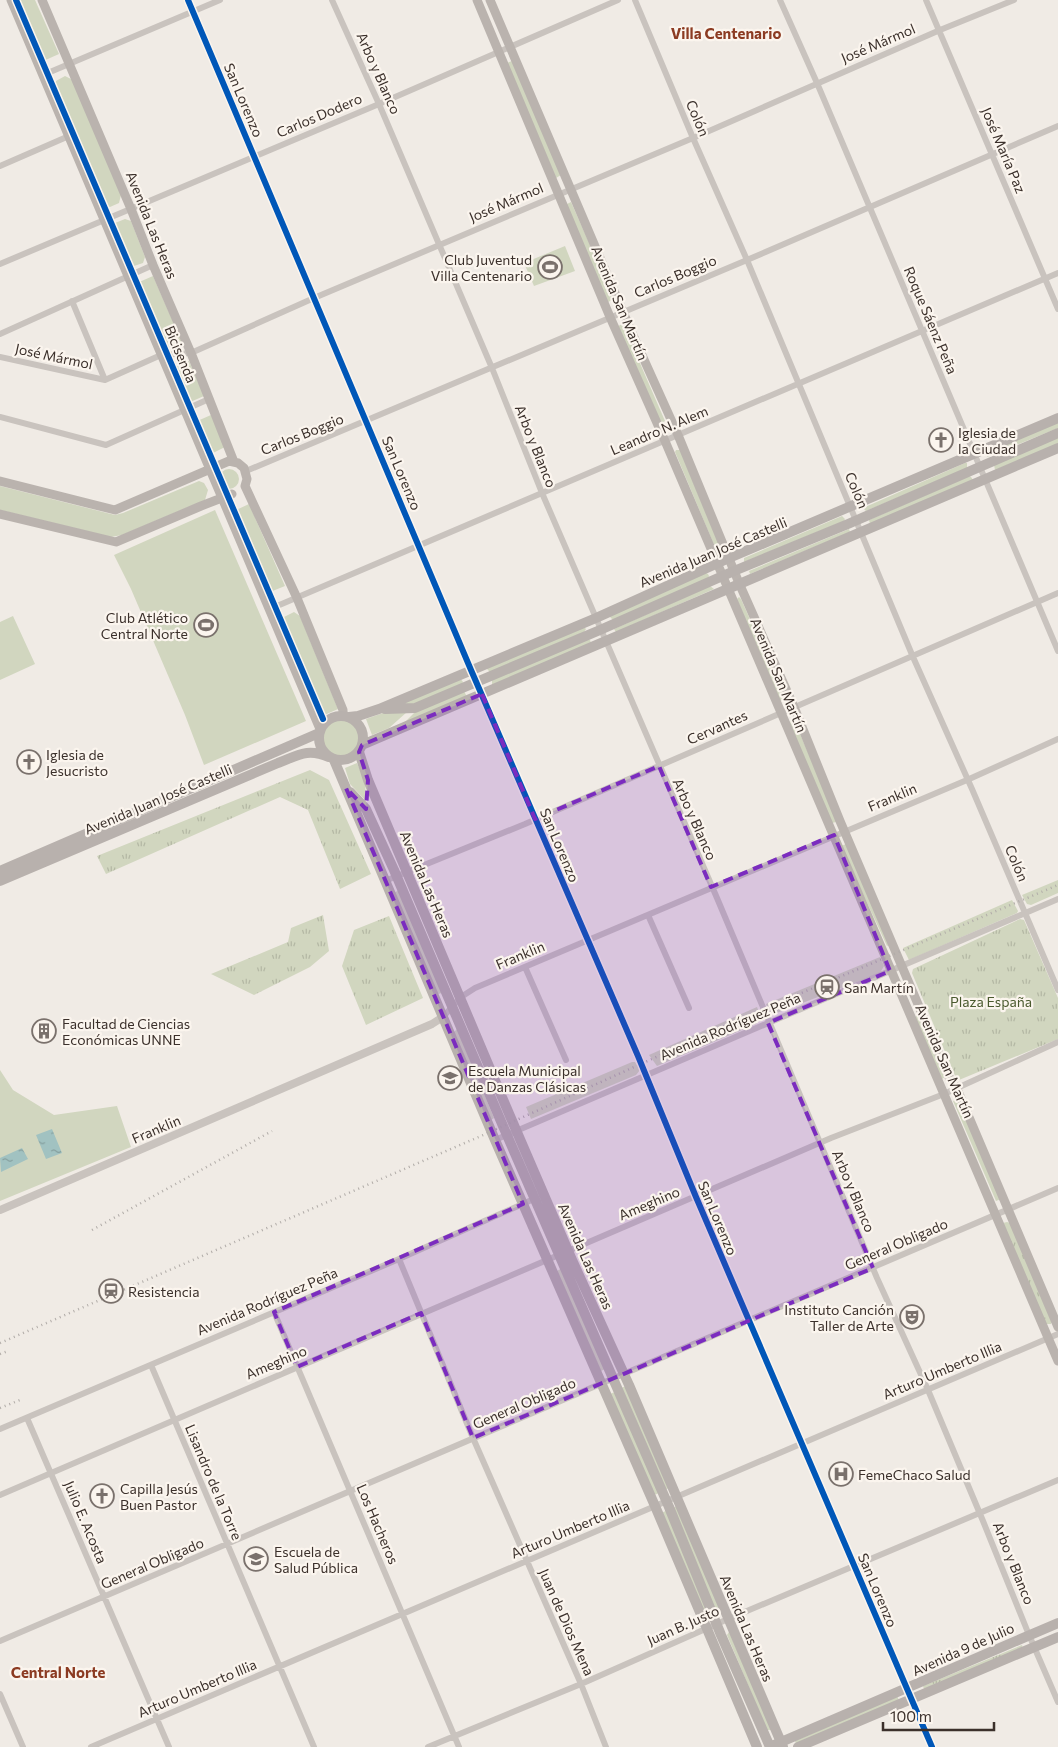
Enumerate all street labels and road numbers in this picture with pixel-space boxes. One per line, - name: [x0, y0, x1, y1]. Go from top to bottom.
- street label: José Mármol: [838, 20, 918, 66]
- street label: Arbo y Blanco: [353, 29, 405, 117]
- street label: San Lorenzo: [221, 60, 267, 140]
- street label: Carlos Dodero: [274, 89, 364, 141]
- street label: Colón: [683, 97, 713, 139]
- street label: José María Paz: [978, 105, 1030, 196]
- street label: Avenida Las Heras: [123, 169, 181, 281]
- street label: José Mármol: [466, 179, 546, 225]
- street label: Avenida San Martín: [588, 243, 652, 363]
- street label: Carlos Boggio: [631, 251, 719, 301]
- street label: Roque Sáenz Peña: [901, 264, 961, 376]
- street label: Bicisenda: [161, 323, 201, 385]
- street label: José Mármol: [14, 339, 94, 373]
- street label: Arbo y Blanco: [512, 402, 560, 490]
- street label: Leandro N. Alem: [608, 402, 710, 458]
- street label: Carlos Boggio: [258, 410, 346, 458]
- street label: San Lorenzo: [379, 433, 425, 513]
- street label: Colón: [842, 469, 872, 511]
- street label: Avenida Juan José Castelli: [637, 513, 789, 591]
- street label: Avenida San Martín: [747, 615, 811, 735]
- street label: Cervantes: [684, 706, 750, 748]
- street label: Avenida Juan José Castelli: [82, 760, 234, 838]
- street label: Arbo y Blanco: [669, 775, 721, 863]
- street label: Franklin: [865, 779, 919, 815]
- street label: San Lorenzo: [537, 805, 583, 885]
- street label: Avenida Las Heras: [397, 828, 457, 940]
- street label: Colón: [1002, 842, 1032, 884]
- street label: Franklin: [493, 937, 547, 973]
- street label: Avenida Rodríguez Peña: [657, 989, 803, 1063]
- street label: Avenida San Martín: [912, 1001, 978, 1121]
- street label: Franklin: [129, 1111, 183, 1147]
- street label: Arbo y Blanco: [829, 1147, 879, 1235]
- street label: San Lorenzo: [695, 1178, 741, 1258]
- street label: Ameghino: [616, 1183, 682, 1223]
- street label: Avenida Las Heras: [555, 1200, 617, 1312]
- street label: General Obligado: [842, 1215, 950, 1273]
- street label: Avenida Rodríguez Peña: [194, 1264, 340, 1338]
- street label: Arturo Umberto Illia: [880, 1337, 1004, 1403]
- street label: Ameghino: [243, 1342, 309, 1382]
- street label: General Obligado: [470, 1374, 578, 1432]
- street label: Lisandro de la Torre: [182, 1422, 246, 1542]
- street label: Julio E. Acosta: [61, 1478, 111, 1566]
- street label: Los Hacheros: [353, 1481, 403, 1567]
- street label: Arturo Umberto Illia: [508, 1496, 632, 1562]
- street label: Arbo y Blanco: [990, 1519, 1038, 1607]
- street label: General Obligado: [98, 1534, 206, 1592]
- street label: San Lorenzo: [855, 1550, 901, 1630]
- street label: Juan de Dios Mena: [536, 1566, 598, 1678]
- street label: Avenida Las Heras: [717, 1572, 777, 1684]
- street label: Juan B. Justo: [644, 1602, 722, 1648]
- street label: Avenida 9 de Julio: [909, 1619, 1017, 1679]
- street label: Arturo Umberto Illia: [135, 1655, 259, 1721]

